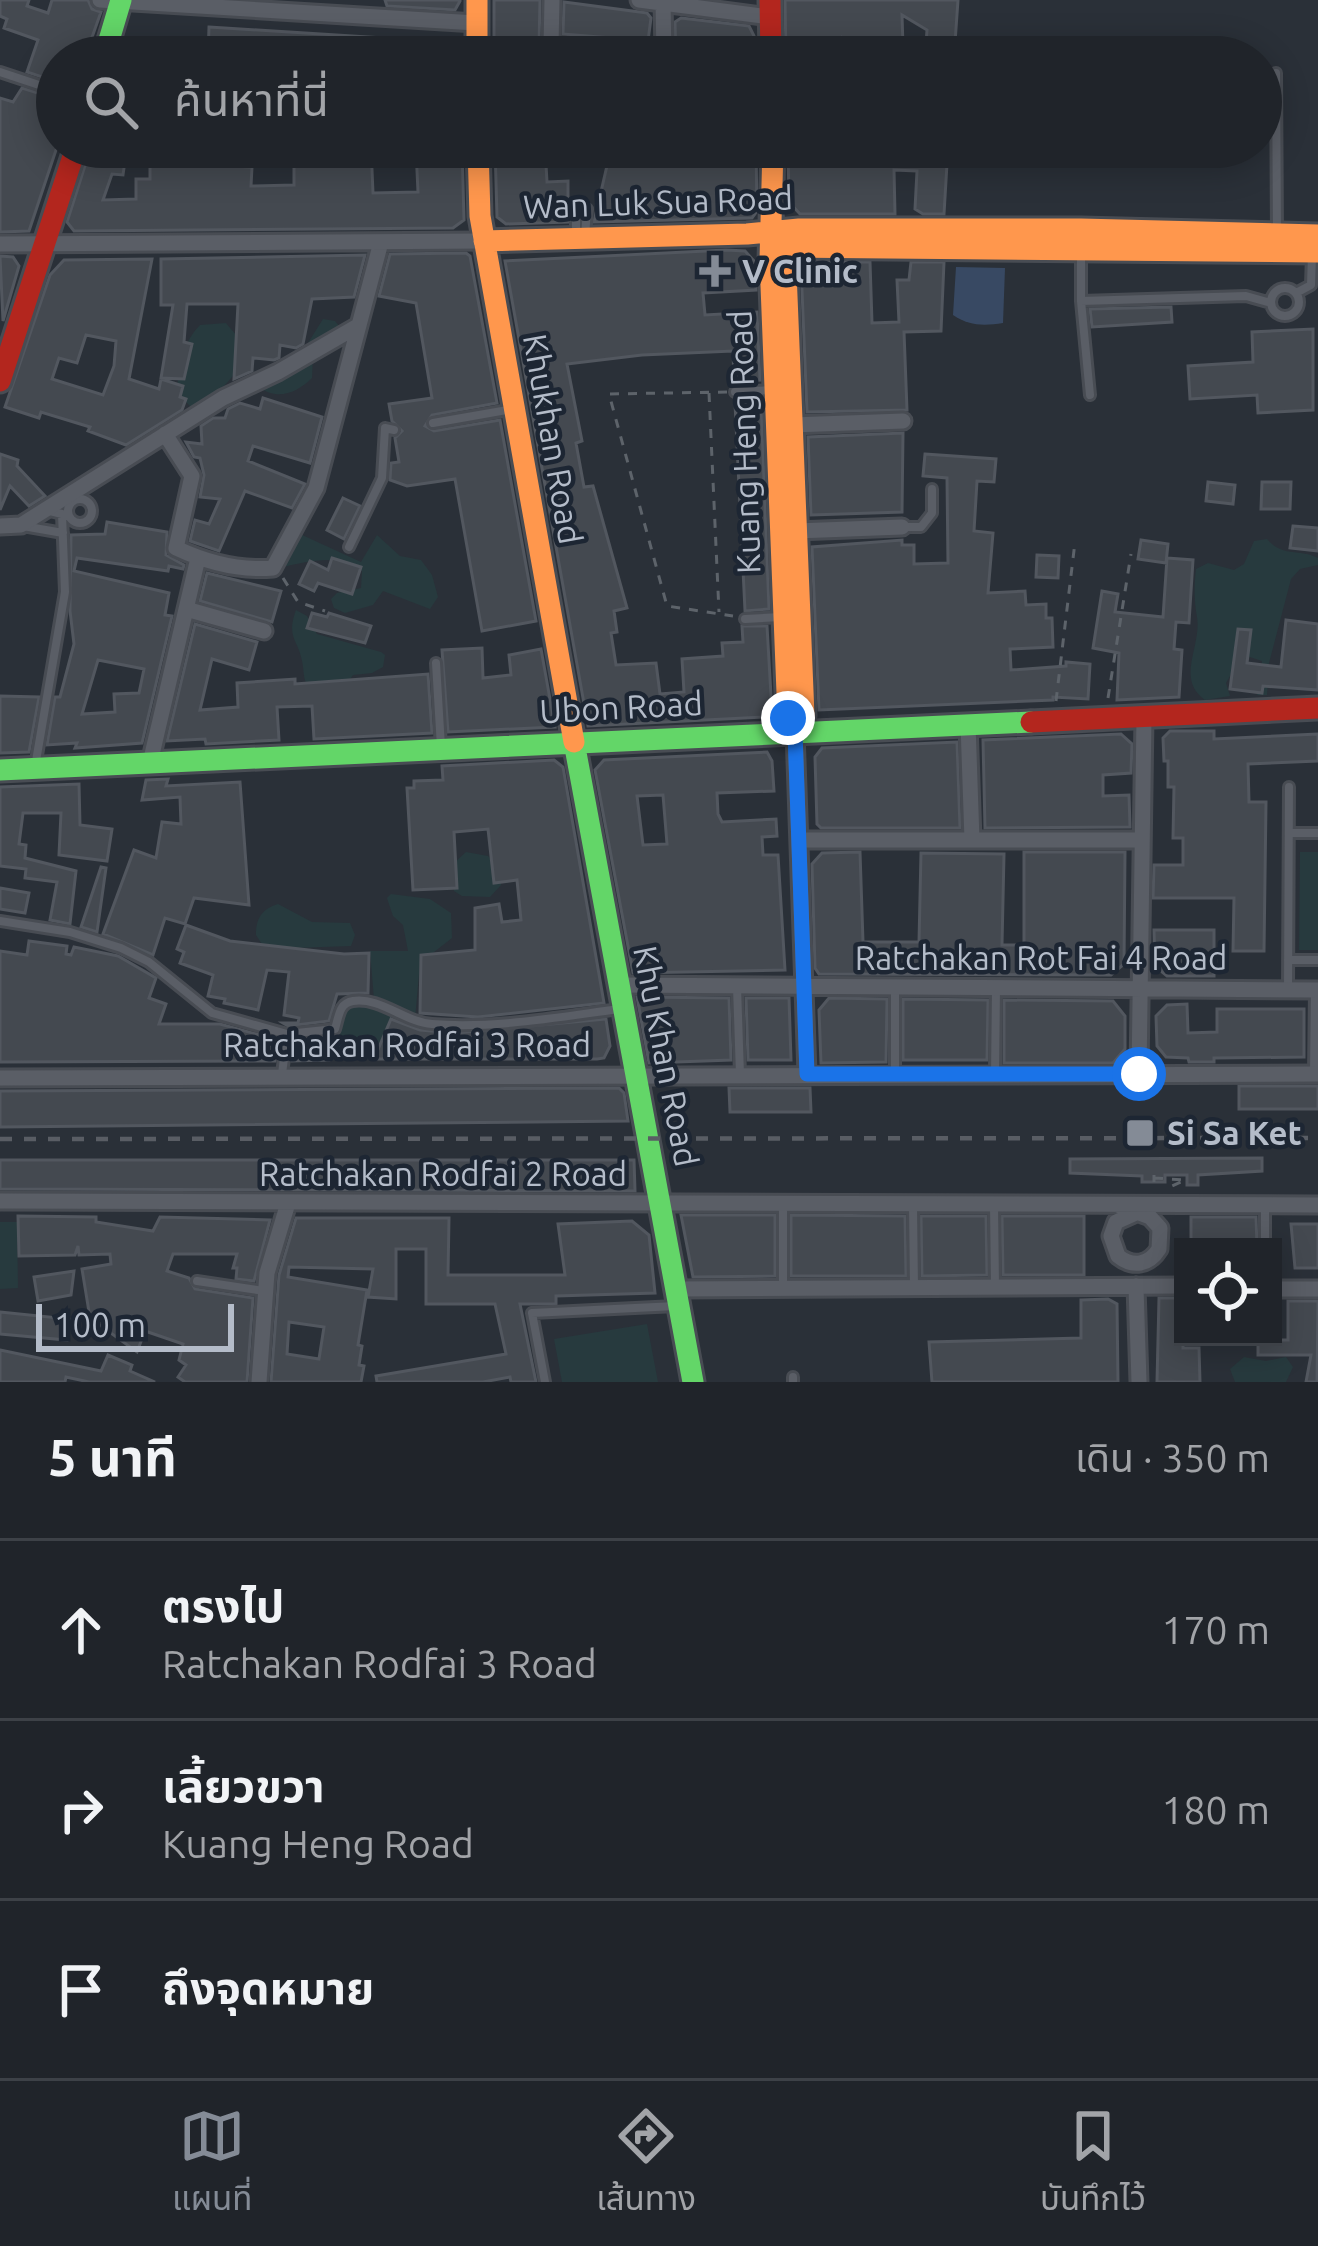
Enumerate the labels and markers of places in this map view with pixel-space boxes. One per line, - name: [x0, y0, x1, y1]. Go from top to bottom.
- place label: V Clinic: [742, 252, 858, 289]
- marker: V Clinic: [699, 255, 731, 287]
- place label: Si Sa Ket: [1167, 1114, 1302, 1151]
- marker: Si Sa Ket: [1124, 1117, 1156, 1149]

